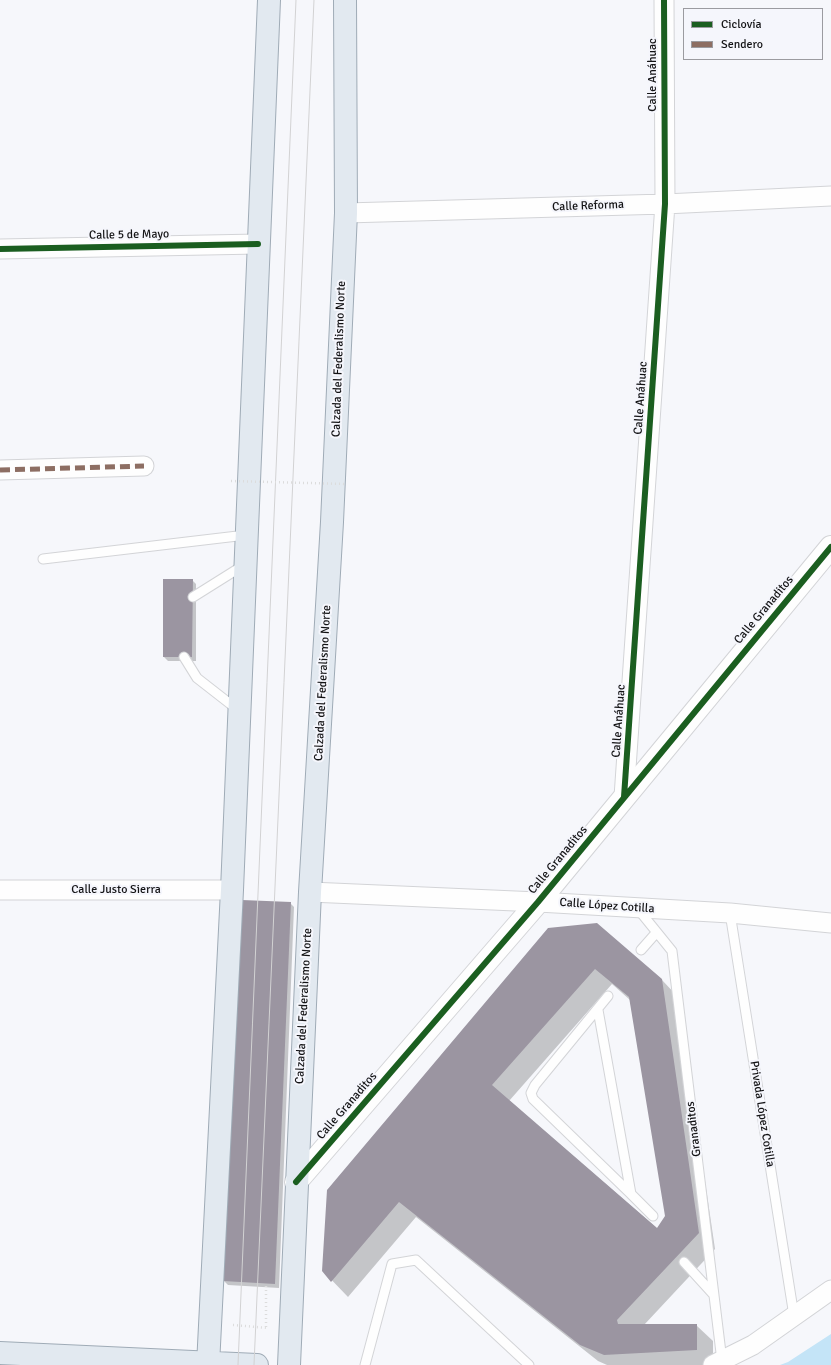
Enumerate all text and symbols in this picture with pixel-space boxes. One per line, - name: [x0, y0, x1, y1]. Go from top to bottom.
- legend: [683, 8, 823, 60]
- text: Ciclovía: [721, 17, 762, 32]
- text: Sendero: [721, 37, 763, 52]
- street label: Calle Anáhuac: [646, 38, 660, 112]
- street label: Calle Reforma: [552, 198, 624, 214]
- street label: Calle 5 de Mayo: [89, 227, 169, 243]
- street label: Calzada del Federalismo Norte: [329, 281, 349, 437]
- street label: Calle Anáhuac: [631, 361, 651, 435]
- street label: Calle Granaditos: [731, 573, 797, 647]
- street label: Calzada del Federalismo Norte: [312, 605, 334, 761]
- street label: Calle Anáhuac: [609, 684, 629, 758]
- street label: Calle Granaditos: [525, 823, 591, 897]
- street label: Calle Justo Sierra: [71, 883, 161, 897]
- street label: Calle López Cotilla: [559, 896, 655, 916]
- street label: Calzada del Federalismo Norte: [293, 928, 315, 1084]
- street label: Privada López Cotilla: [746, 1060, 778, 1168]
- street label: Calle Granaditos: [314, 1069, 380, 1143]
- street label: Granaditos: [683, 1100, 705, 1158]

